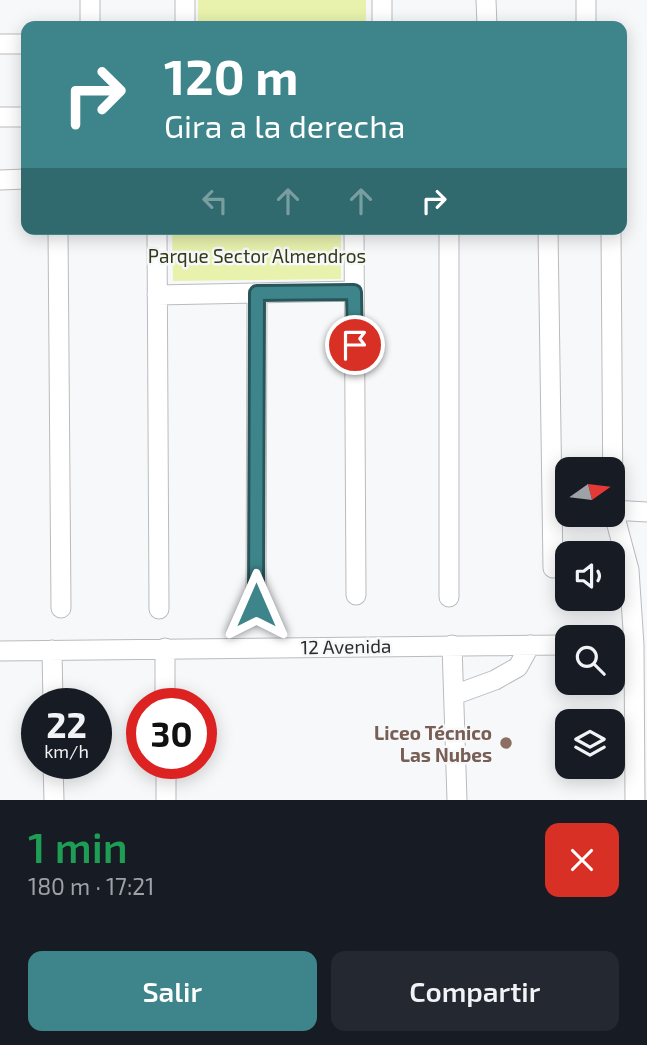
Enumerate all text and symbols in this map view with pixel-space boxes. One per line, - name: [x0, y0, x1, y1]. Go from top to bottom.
- text: 120 m: [164, 46, 298, 105]
- icon: right: [49, 49, 140, 140]
- text: Gira a la derecha: [164, 106, 405, 144]
- icon: left: [196, 182, 234, 220]
- icon: ahead: [269, 182, 307, 220]
- icon: ahead: [342, 182, 380, 220]
- icon: right: [415, 182, 453, 220]
- park label: Parque Sector Almendros: [148, 244, 366, 267]
- pin: [325, 315, 385, 375]
- icon: arrive: [336, 326, 374, 364]
- north arrow: [555, 457, 625, 527]
- map controls: [555, 457, 625, 779]
- button: sound: [555, 541, 625, 611]
- position arrow: [219, 568, 293, 642]
- button: search: [555, 625, 625, 695]
- street label: 12 Avenida: [300, 634, 392, 658]
- speed limit sign: 30: [126, 688, 217, 779]
- text: 22: [46, 703, 87, 745]
- button: layers: [555, 709, 625, 779]
- place label: Liceo Técnico Las Nubes: [374, 721, 492, 766]
- marker: Liceo Técnico Las Nubes: [498, 735, 514, 751]
- text: km/h: [44, 740, 89, 762]
- text: 1 min: [28, 821, 128, 871]
- button: close: [545, 823, 619, 897]
- text: 180 m · 17:21: [28, 872, 154, 900]
- button: Salir: [28, 951, 317, 1031]
- button: Compartir: [331, 951, 619, 1031]

